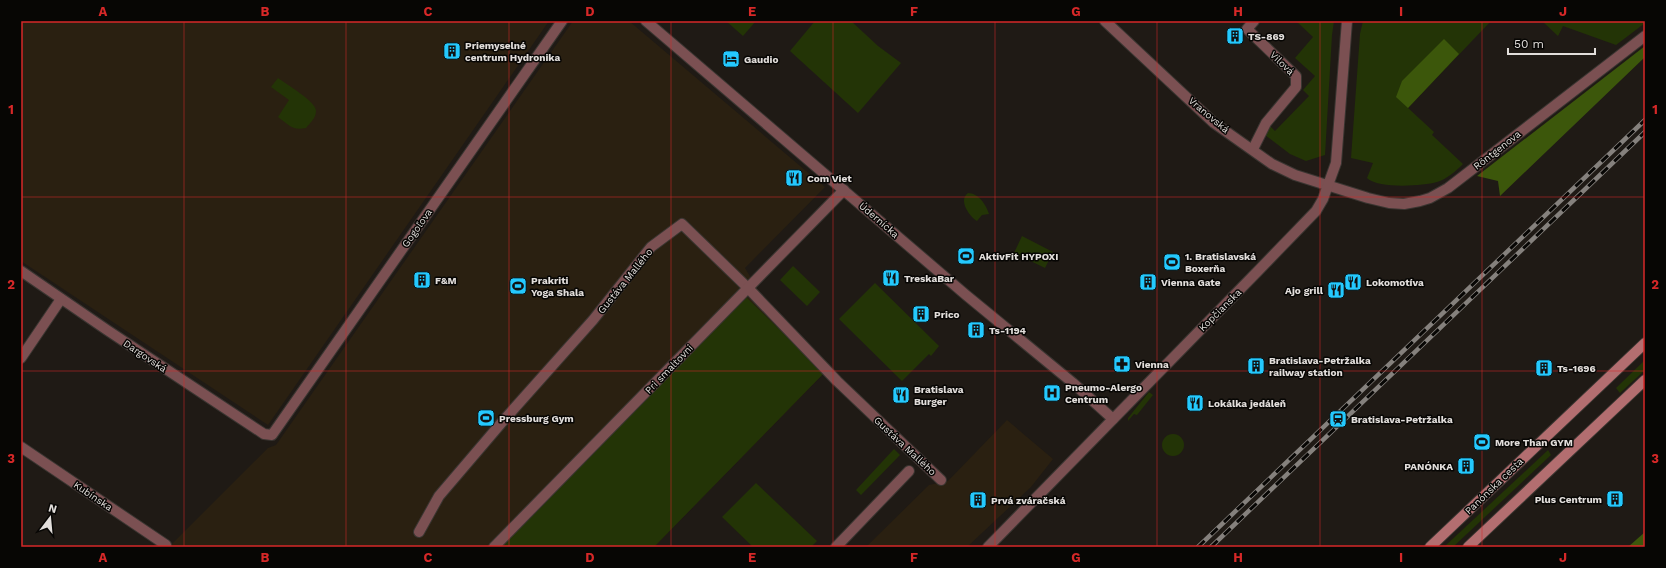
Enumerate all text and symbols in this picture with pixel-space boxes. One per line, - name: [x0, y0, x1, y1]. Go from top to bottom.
- text: A: [99, 4, 108, 19]
- text: B: [261, 4, 270, 19]
- text: C: [424, 4, 433, 19]
- text: D: [585, 4, 595, 19]
- text: E: [748, 4, 756, 19]
- text: F: [910, 4, 918, 19]
- text: G: [1071, 4, 1081, 19]
- text: H: [1233, 4, 1243, 19]
- text: I: [1399, 4, 1403, 19]
- text: J: [1559, 4, 1567, 19]
- building icon: TS-869: [1225, 26, 1245, 46]
- scale bar: [1508, 30, 1595, 56]
- place label: TS-869: [1248, 31, 1285, 42]
- text: 50 m: [1514, 37, 1544, 51]
- place label: Priemyselné centrum Hydronika: [465, 40, 561, 63]
- building icon: Priemyselné centrum Hydronika: [442, 41, 462, 61]
- hotel icon: Gaudio: [721, 49, 741, 69]
- street label: Vilová: [1268, 49, 1296, 77]
- place label: Gaudio: [744, 54, 778, 65]
- street label: Vranovská: [1187, 95, 1232, 135]
- text: 1: [8, 102, 14, 117]
- text: 1: [1652, 102, 1658, 117]
- street label: Röntgenova: [1471, 128, 1523, 172]
- restaurant icon: Com Viet: [784, 168, 804, 188]
- place label: Com Viet: [807, 173, 852, 184]
- street label: Údernícka: [857, 200, 901, 240]
- street label: Gogoľova: [400, 206, 434, 249]
- street label: Gustáva Mallého: [595, 246, 655, 316]
- sports icon: AktivFit HYPOXI: [956, 246, 976, 266]
- place label: AktivFit HYPOXI: [979, 251, 1058, 262]
- place label: 1. Bratislavská Boxerňa: [1185, 251, 1256, 274]
- sports icon: 1. Bratislavská Boxerňa: [1162, 252, 1182, 272]
- restaurant icon: TreskaBar: [881, 268, 901, 288]
- building icon: F&M: [412, 270, 432, 290]
- building icon: Vienna Gate: [1138, 272, 1158, 292]
- restaurant icon: Lokomotíva: [1343, 272, 1363, 292]
- place label: TreskaBar: [904, 273, 955, 284]
- place label: F&M: [435, 275, 457, 286]
- place label: Prakriti Yoga Shala: [531, 275, 584, 298]
- sports icon: Prakriti Yoga Shala: [508, 276, 528, 296]
- text: 2: [7, 277, 15, 292]
- place label: Vienna Gate: [1161, 277, 1221, 288]
- place label: Lokomotíva: [1366, 277, 1424, 288]
- text: 2: [1651, 277, 1659, 292]
- restaurant icon: Ajo grill: [1326, 280, 1346, 300]
- place label: Ajo grill: [1285, 285, 1324, 296]
- street label: Kopčianska: [1197, 286, 1244, 333]
- building icon: Prico: [911, 304, 931, 324]
- place label: Prico: [934, 309, 960, 320]
- building icon: Ts-1194: [966, 320, 986, 340]
- place label: Ts-1194: [989, 325, 1027, 336]
- street label: Dargovská: [121, 338, 169, 375]
- street label: Pri smaltovni: [643, 342, 695, 396]
- pharmacy icon: Vienna: [1112, 354, 1132, 374]
- place label: Bratislava-Petržalka railway station: [1269, 355, 1371, 378]
- building icon: Bratislava-Petržalka railway station: [1246, 356, 1266, 376]
- building icon: Ts-1696: [1534, 358, 1554, 378]
- place label: Vienna: [1135, 359, 1169, 370]
- place label: Ts-1696: [1557, 363, 1596, 374]
- place label: Pneumo-Alergo Centrum: [1065, 382, 1142, 405]
- hospital icon: Pneumo-Alergo Centrum: [1042, 383, 1062, 403]
- place label: Bratislava Burger: [914, 384, 964, 407]
- restaurant icon: Bratislava Burger: [891, 385, 911, 405]
- restaurant icon: Lokálka jedáleň: [1185, 393, 1205, 413]
- place label: Lokálka jedáleň: [1208, 398, 1286, 409]
- sports icon: Pressburg Gym: [476, 408, 496, 428]
- station icon: Bratislava-Petržalka: [1328, 409, 1348, 429]
- place label: Pressburg Gym: [499, 413, 574, 424]
- place label: Bratislava-Petržalka: [1351, 414, 1453, 425]
- street label: Gustáva Mallého: [872, 415, 938, 477]
- sports icon: More Than GYM: [1472, 432, 1492, 452]
- place label: More Than GYM: [1495, 437, 1573, 448]
- text: 3: [7, 451, 15, 466]
- text: 3: [1651, 451, 1659, 466]
- street label: Panónska cesta: [1463, 455, 1526, 516]
- building icon: PANÓNKA: [1456, 456, 1476, 476]
- place label: PANÓNKA: [1404, 461, 1453, 472]
- street label: Kubínska: [72, 479, 115, 513]
- building icon: Plus Centrum: [1605, 489, 1625, 509]
- building icon: Prvá zváračská: [968, 490, 988, 510]
- place label: Plus Centrum: [1535, 494, 1602, 505]
- place label: Prvá zváračská: [991, 495, 1066, 506]
- north arrow: [30, 498, 70, 538]
- text: N: [47, 501, 58, 516]
- text: A: [99, 550, 108, 565]
- text: B: [261, 550, 270, 565]
- text: C: [424, 550, 433, 565]
- text: D: [585, 550, 595, 565]
- text: E: [748, 550, 756, 565]
- text: F: [910, 550, 918, 565]
- text: G: [1071, 550, 1081, 565]
- text: H: [1233, 550, 1243, 565]
- text: I: [1399, 550, 1403, 565]
- text: J: [1559, 550, 1567, 565]

